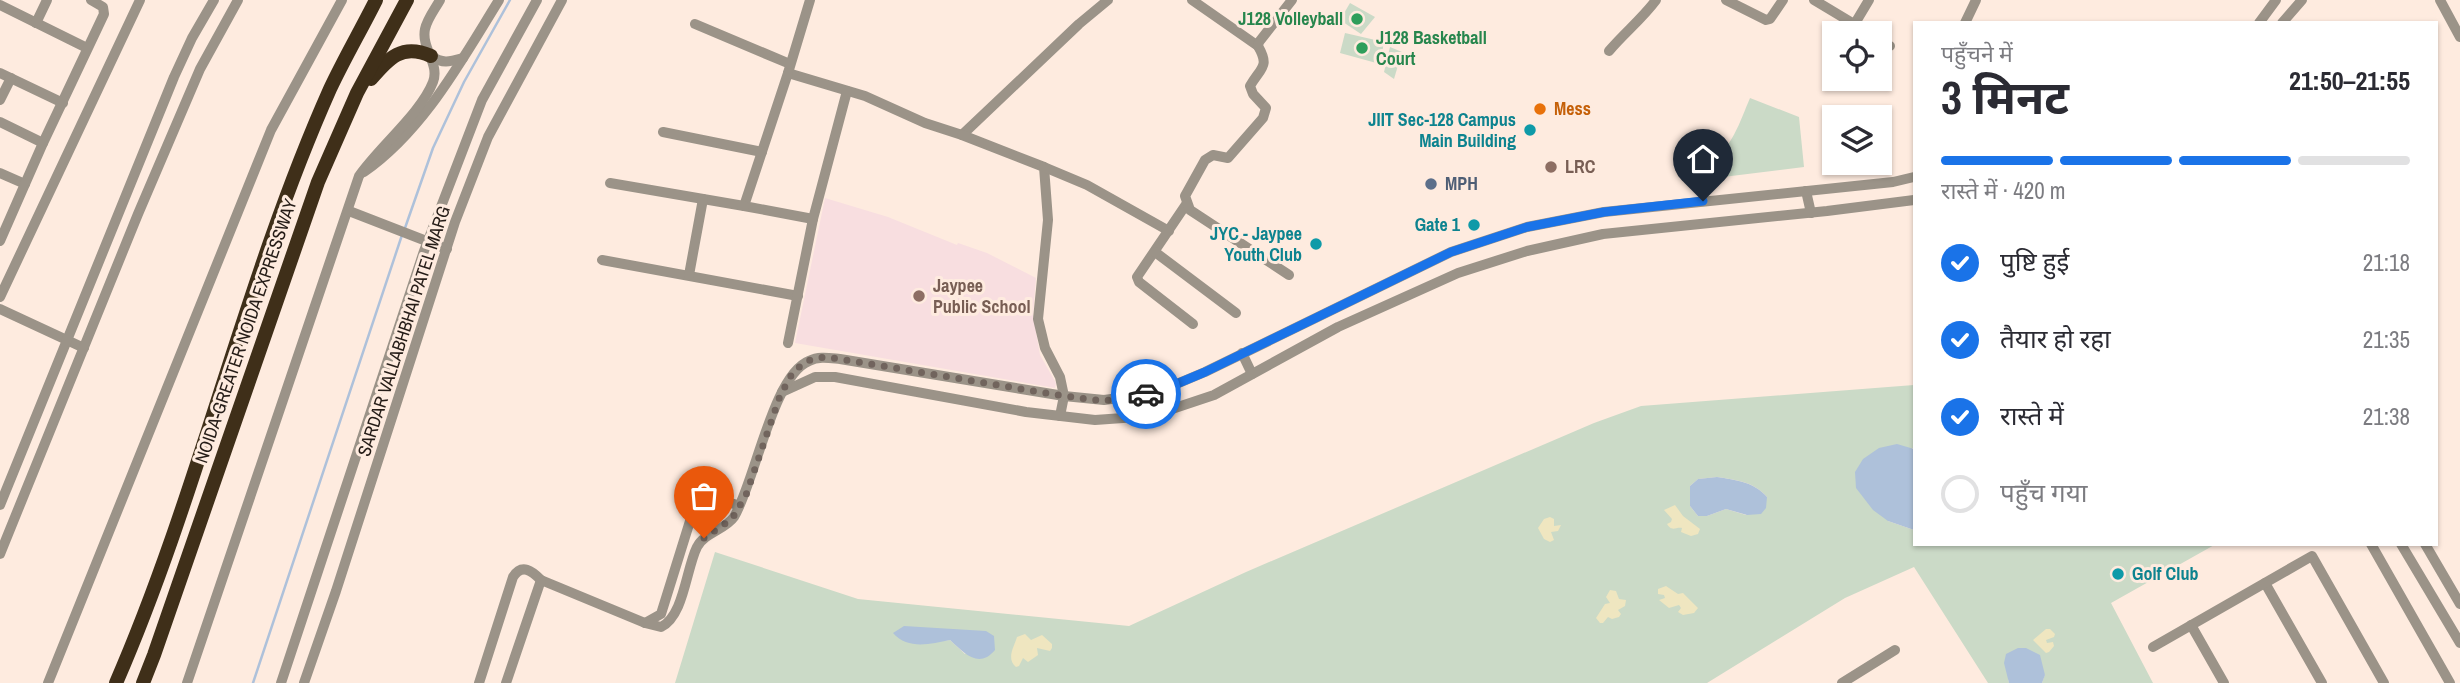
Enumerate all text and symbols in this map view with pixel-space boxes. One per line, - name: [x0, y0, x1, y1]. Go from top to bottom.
- place label: J128 Volleyball: [1238, 6, 1343, 31]
- marker: J128 Volleyball: [1349, 11, 1365, 27]
- map controls: [1822, 21, 1892, 175]
- button: locate: [1822, 21, 1892, 91]
- place label: J128 Basketball Court: [1376, 25, 1487, 71]
- text: पहुँचने में: [1941, 38, 2013, 69]
- marker: J128 Basketball Court: [1354, 40, 1370, 56]
- text: 21:50–21:55: [2289, 63, 2410, 98]
- text: 3 मिनट: [1941, 66, 2069, 128]
- place label: Mess: [1554, 96, 1591, 121]
- marker: Mess: [1532, 101, 1548, 117]
- button: layers: [1822, 105, 1892, 175]
- place label: JIIT Sec-128 Campus Main Building: [1368, 107, 1516, 153]
- marker: JIIT Sec-128 Campus Main Building: [1522, 122, 1538, 138]
- pin: [1673, 129, 1733, 201]
- icon: home: [1684, 140, 1722, 178]
- place label: LRC: [1565, 154, 1596, 179]
- marker: LRC: [1543, 159, 1559, 175]
- place label: MPH: [1445, 171, 1478, 196]
- text: रास्ते में · 420 m: [1941, 175, 2066, 206]
- marker: MPH: [1423, 176, 1439, 192]
- street label: NOIDA-GREATER NOIDA EXPRESSWAY: [188, 195, 303, 466]
- street label: SARDAR VALLABHBHAI PATEL MARG: [351, 202, 456, 459]
- place label: Gate 1: [1415, 212, 1461, 237]
- marker: Gate 1: [1466, 217, 1482, 233]
- place label: JYC - Jaypee Youth Club: [1210, 221, 1302, 267]
- marker: JYC - Jaypee Youth Club: [1308, 236, 1324, 252]
- icon: check: [1941, 244, 1979, 282]
- text: पुष्टि हुई: [2000, 244, 2069, 279]
- text: 21:18: [2363, 247, 2410, 278]
- place label: Jaypee Public School: [933, 273, 1031, 319]
- marker: Jaypee Public School: [911, 288, 927, 304]
- icon: check: [1941, 321, 1979, 359]
- text: तैयार हो रहा: [2000, 321, 2111, 356]
- text: 21:35: [2363, 324, 2410, 355]
- courier: [1111, 359, 1181, 429]
- icon: car: [1127, 375, 1165, 413]
- icon: check: [1941, 398, 1979, 436]
- text: रास्ते में: [2000, 398, 2064, 433]
- text: 21:38: [2363, 401, 2410, 432]
- pin: [674, 466, 734, 538]
- text: पहुँच गया: [2000, 475, 2087, 510]
- icon: bag: [685, 477, 723, 515]
- place label: Golf Club: [2132, 561, 2198, 586]
- marker: Golf Club: [2110, 566, 2126, 582]

